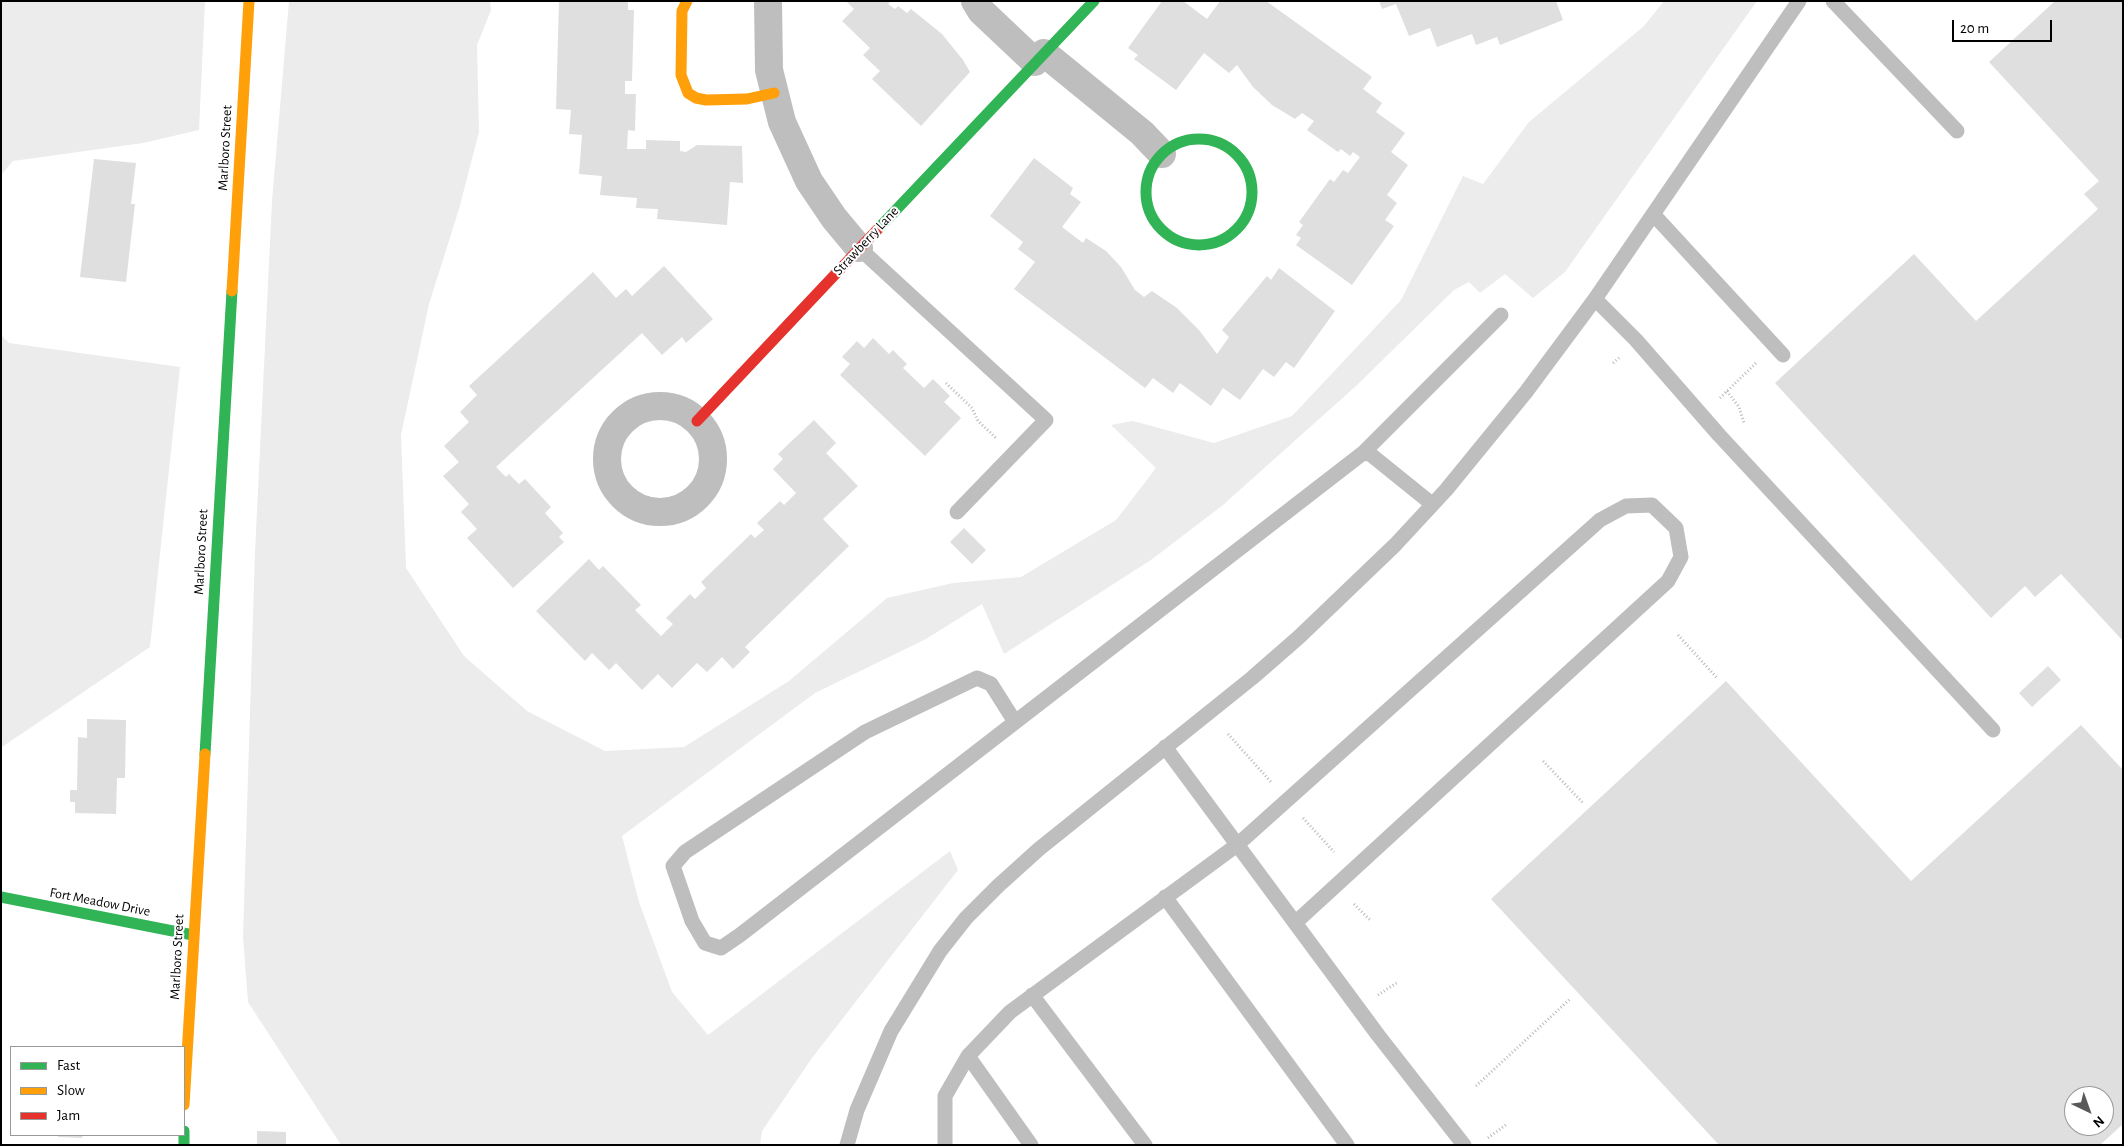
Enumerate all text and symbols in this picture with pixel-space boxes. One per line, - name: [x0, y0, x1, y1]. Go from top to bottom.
- scale bar: [1954, 10, 2054, 42]
- text: 20 m: [1960, 21, 1989, 36]
- street label: Marlboro Street: [214, 105, 236, 191]
- street label: Strawberry Lane: [830, 203, 902, 279]
- street label: Marlboro Street: [190, 509, 212, 595]
- street label: Fort Meadow Drive: [48, 884, 152, 920]
- street label: Marlboro Street: [166, 914, 188, 1000]
- legend: [10, 1046, 185, 1136]
- text: Fast: [57, 1058, 80, 1073]
- text: Slow: [57, 1083, 85, 1098]
- north arrow: [2064, 1086, 2114, 1136]
- text: Jam: [57, 1108, 80, 1123]
- text: N: [2090, 1113, 2107, 1130]

